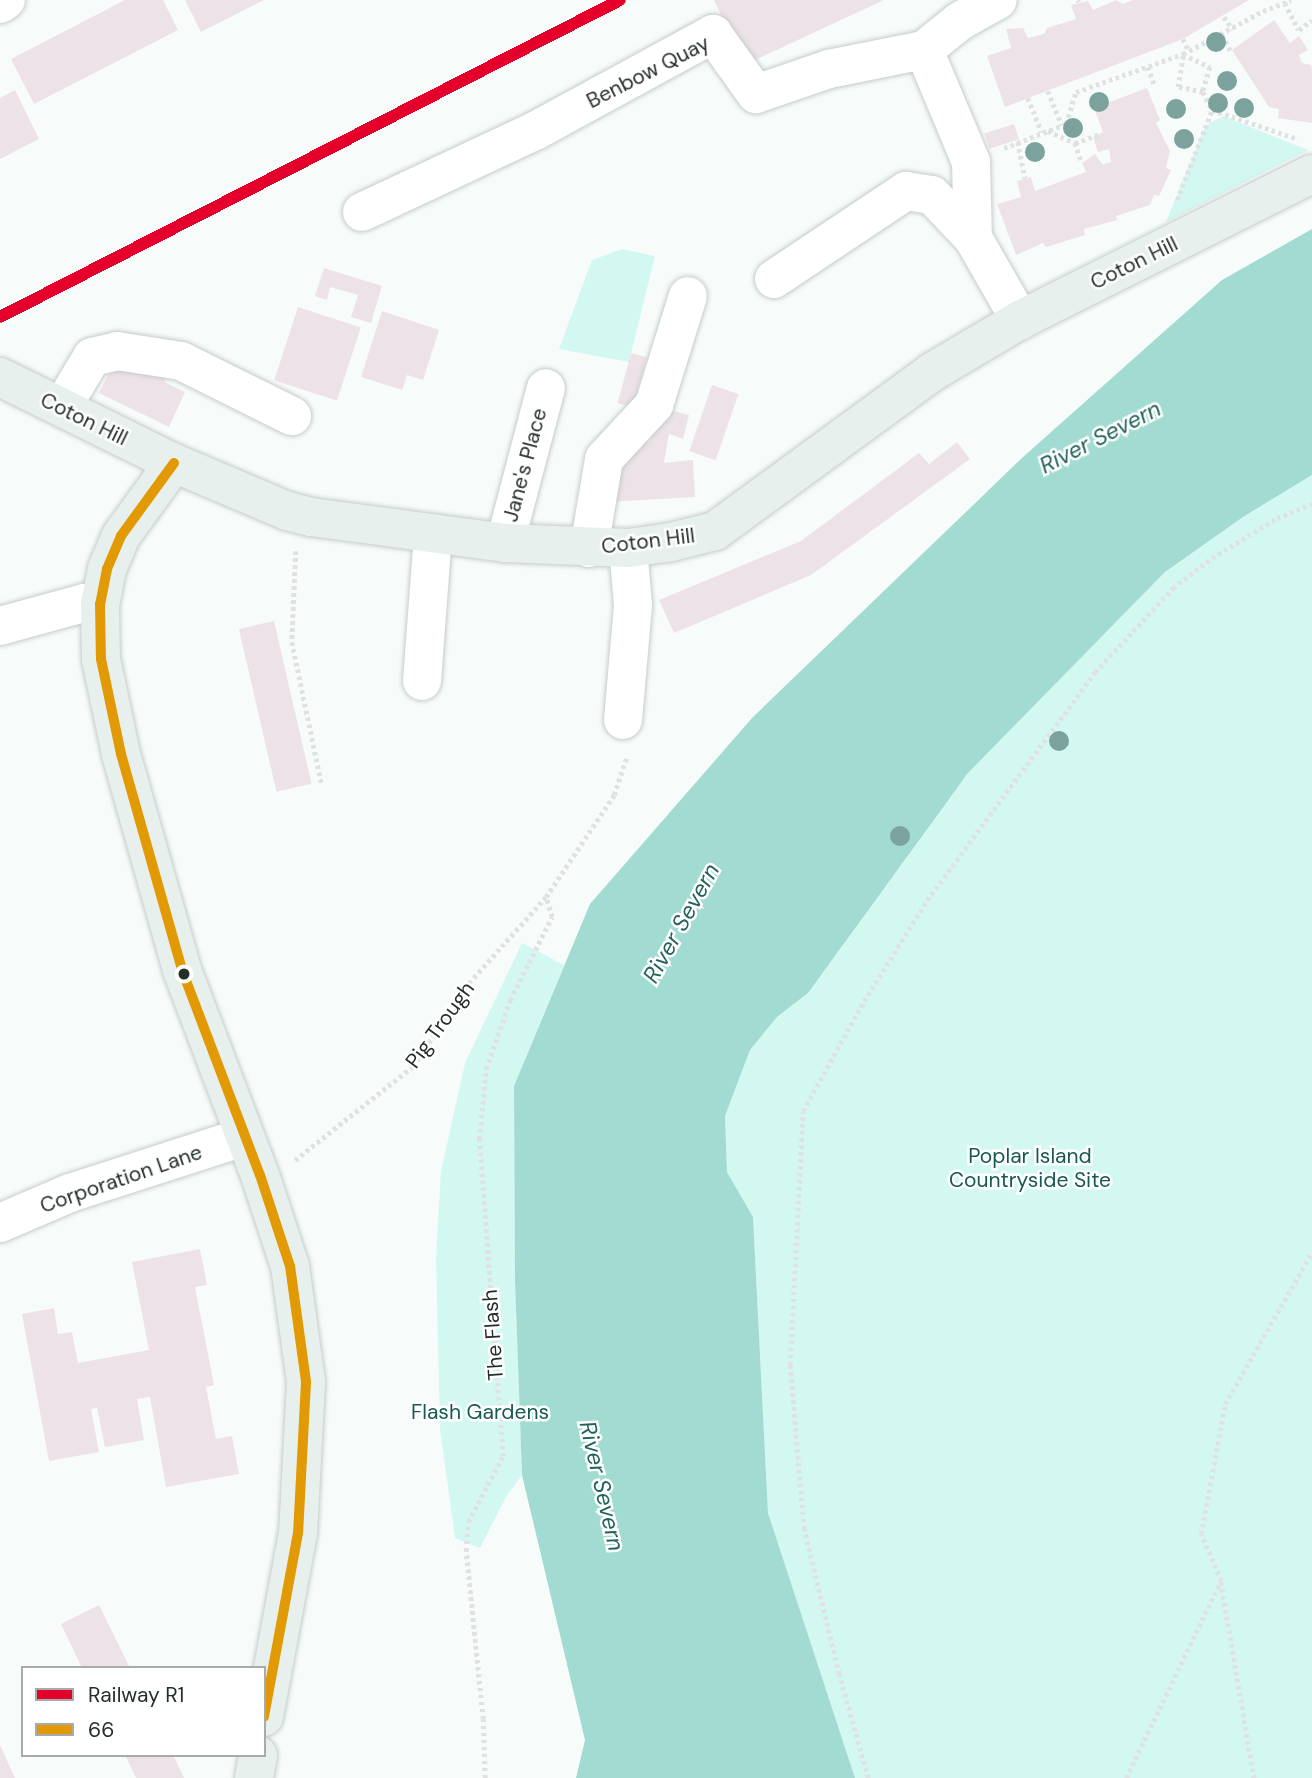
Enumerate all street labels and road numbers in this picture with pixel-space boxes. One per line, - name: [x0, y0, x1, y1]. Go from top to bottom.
- street label: Benbow Quay: [582, 30, 714, 114]
- street label: Coton Hill: [1086, 231, 1182, 295]
- street label: Coton Hill: [36, 387, 132, 451]
- street label: Jane's Place: [498, 405, 552, 525]
- street label: Coton Hill: [600, 523, 696, 559]
- street label: Pig Trough: [400, 977, 480, 1073]
- street label: Corporation Lane: [37, 1139, 205, 1219]
- street label: The Flash: [477, 1289, 509, 1381]

